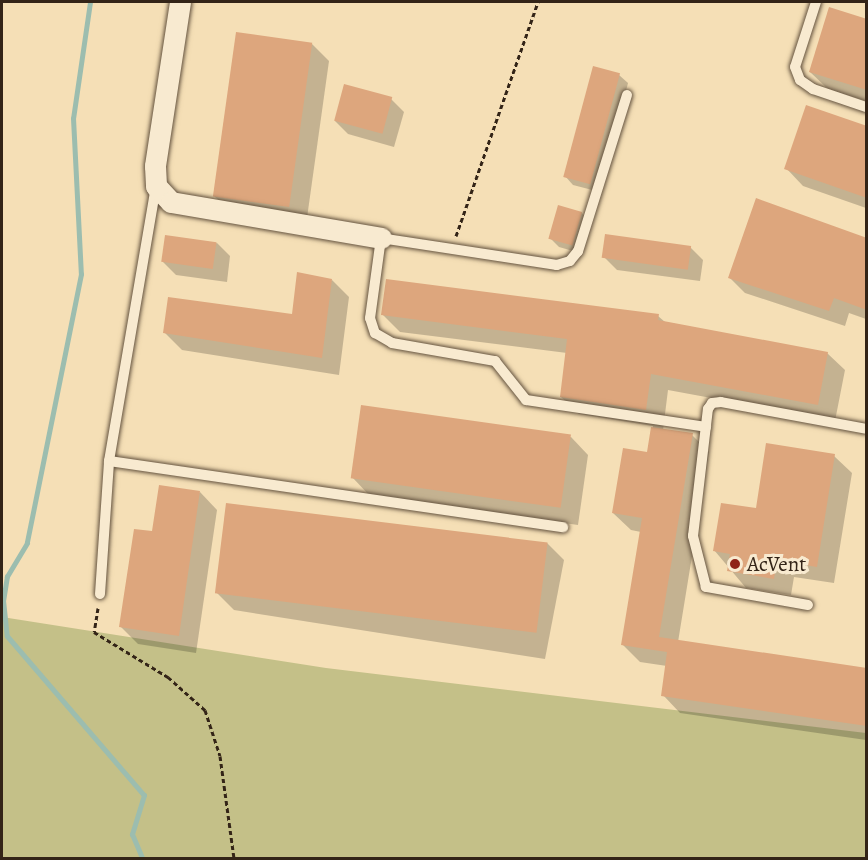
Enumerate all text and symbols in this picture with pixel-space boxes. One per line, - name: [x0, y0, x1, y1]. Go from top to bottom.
- place label: AcVent: [747, 551, 806, 577]
- marker: AcVent: [728, 557, 742, 571]

